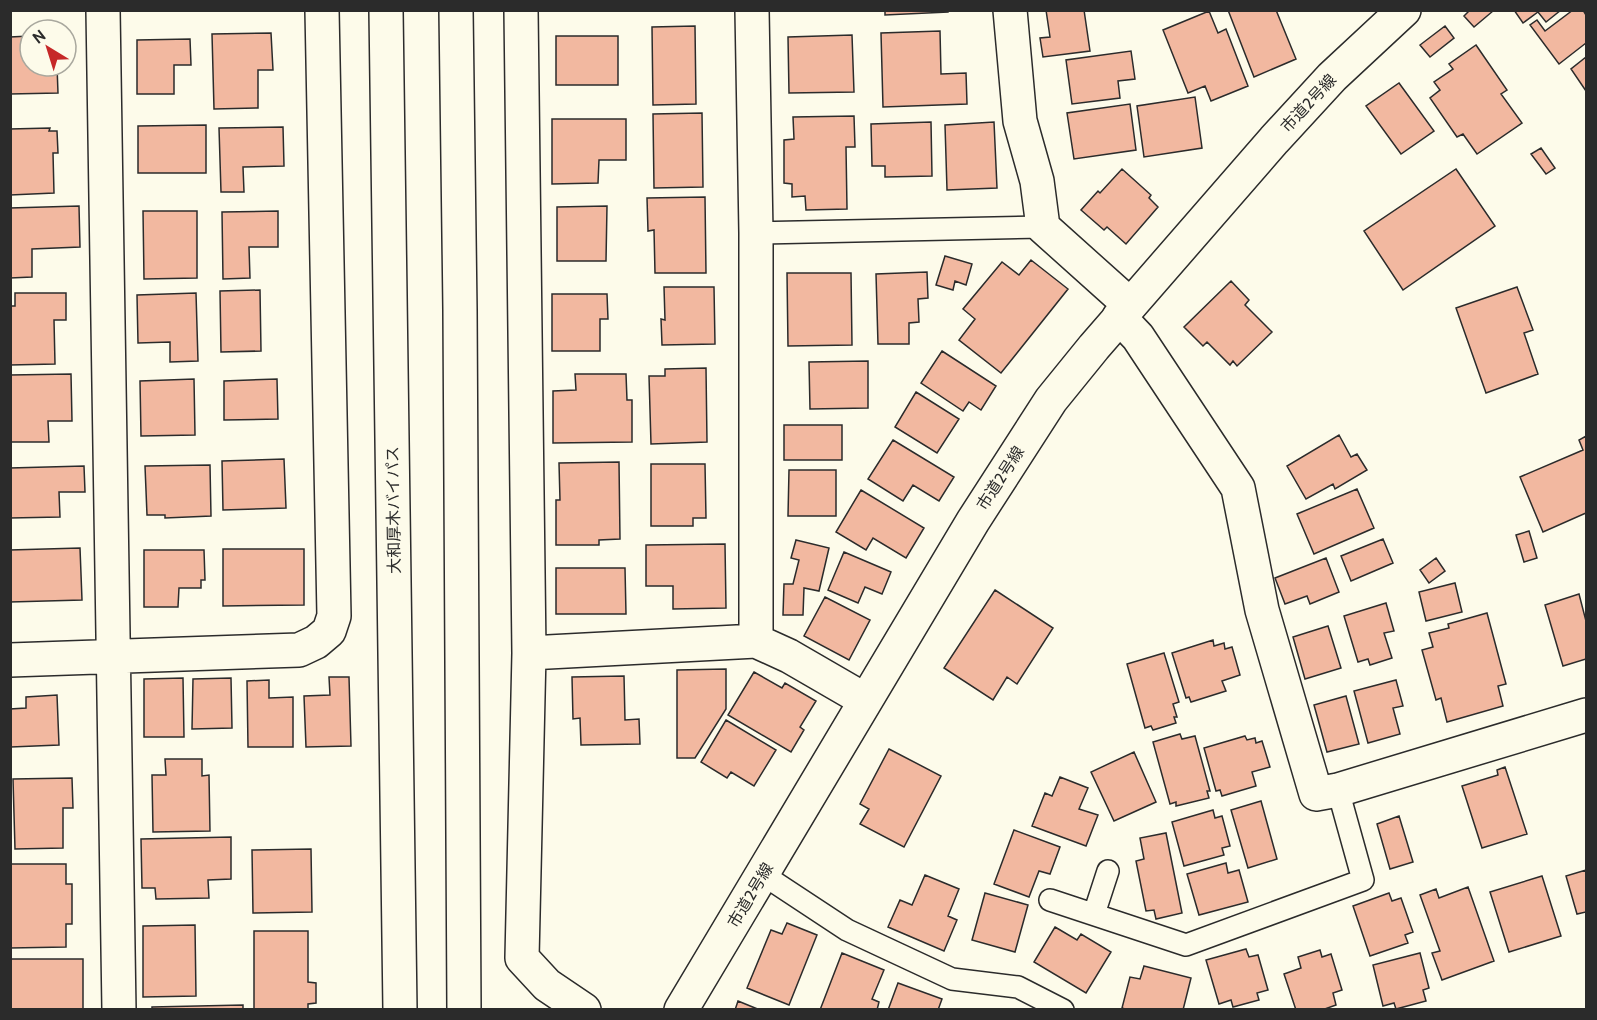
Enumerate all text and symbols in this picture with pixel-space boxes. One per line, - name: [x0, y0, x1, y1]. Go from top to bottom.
- north arrow: [18, 18, 78, 78]
- text: N: [29, 26, 49, 48]
- street label: 市道2号線: [1277, 70, 1340, 136]
- street label: 市道2号線: [973, 443, 1028, 514]
- street label: 大和厚木バイパス: [383, 446, 404, 574]
- street label: 市道2号線: [724, 859, 777, 931]

